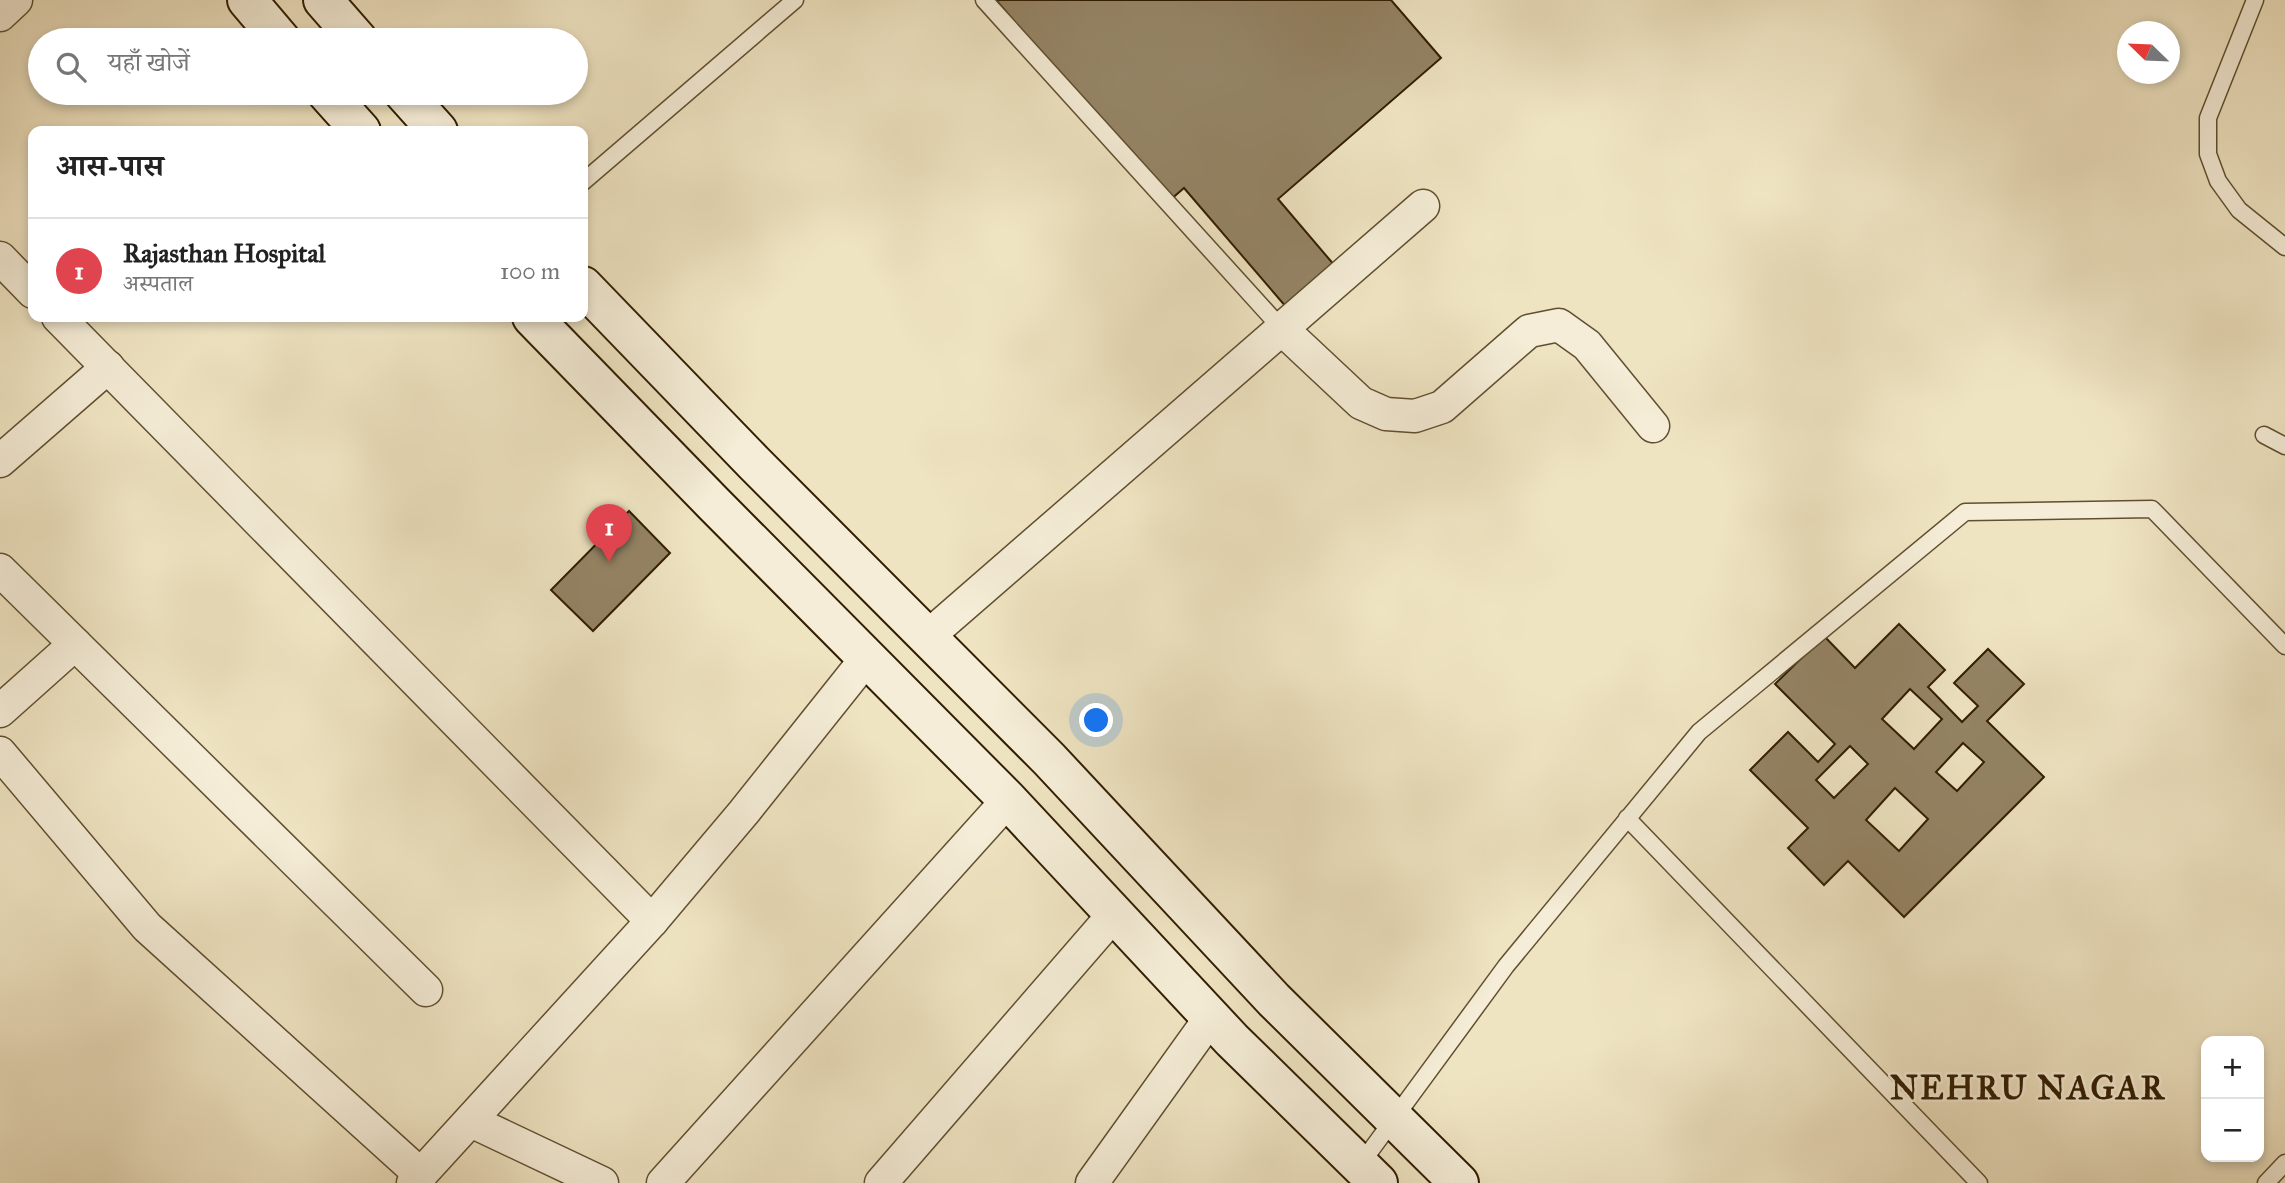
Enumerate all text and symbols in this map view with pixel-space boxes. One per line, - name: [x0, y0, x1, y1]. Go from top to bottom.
- north arrow: [2117, 21, 2180, 84]
- search box: [28, 28, 588, 105]
- text: यहाँ खोजें: [108, 46, 190, 78]
- icon: search: [52, 48, 90, 86]
- text: आस-पास: [56, 148, 164, 184]
- text: Rajasthan Hospital: [123, 237, 326, 269]
- text: 1: [74, 257, 84, 285]
- text: 100 m: [500, 257, 560, 285]
- text: अस्पताल: [123, 269, 193, 297]
- pin: 1: [586, 504, 632, 562]
- your location: [1079, 703, 1113, 737]
- map controls: [2201, 1036, 2264, 1162]
- button: +: [2201, 1036, 2264, 1099]
- district label: NEHRU NAGAR: [1890, 1068, 2166, 1108]
- button: −: [2201, 1099, 2264, 1162]

